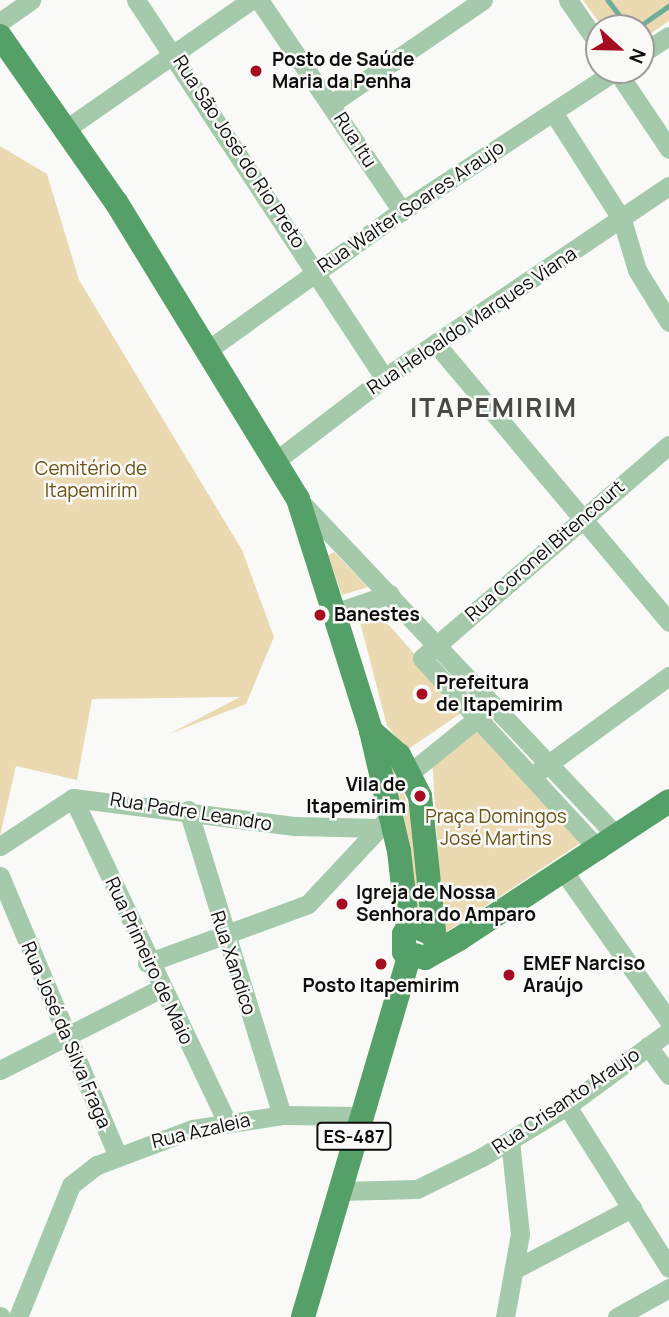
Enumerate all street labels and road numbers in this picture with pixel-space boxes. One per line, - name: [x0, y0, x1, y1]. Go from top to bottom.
- street label: Rua São José do Rio Preto: [168, 51, 310, 253]
- street label: Rua Itu: [329, 108, 381, 172]
- street label: Rua Walter Soares Araujo: [313, 136, 509, 278]
- street label: Rua Heloaldo Marques Viana: [363, 242, 581, 400]
- street label: Rua Coronel Bitencourt: [461, 476, 629, 626]
- street label: Rua Padre Leandro: [108, 788, 274, 836]
- street label: Rua Primeiro de Maio: [100, 874, 198, 1048]
- street label: Rua Xandico: [205, 908, 261, 1018]
- street label: Rua José da Silva Fraga: [16, 938, 116, 1132]
- street label: Rua Crisanto Araujo: [488, 1043, 644, 1159]
- street label: Rua Azaleia: [150, 1109, 252, 1153]
- road number: ES-487: [316, 1121, 392, 1150]

